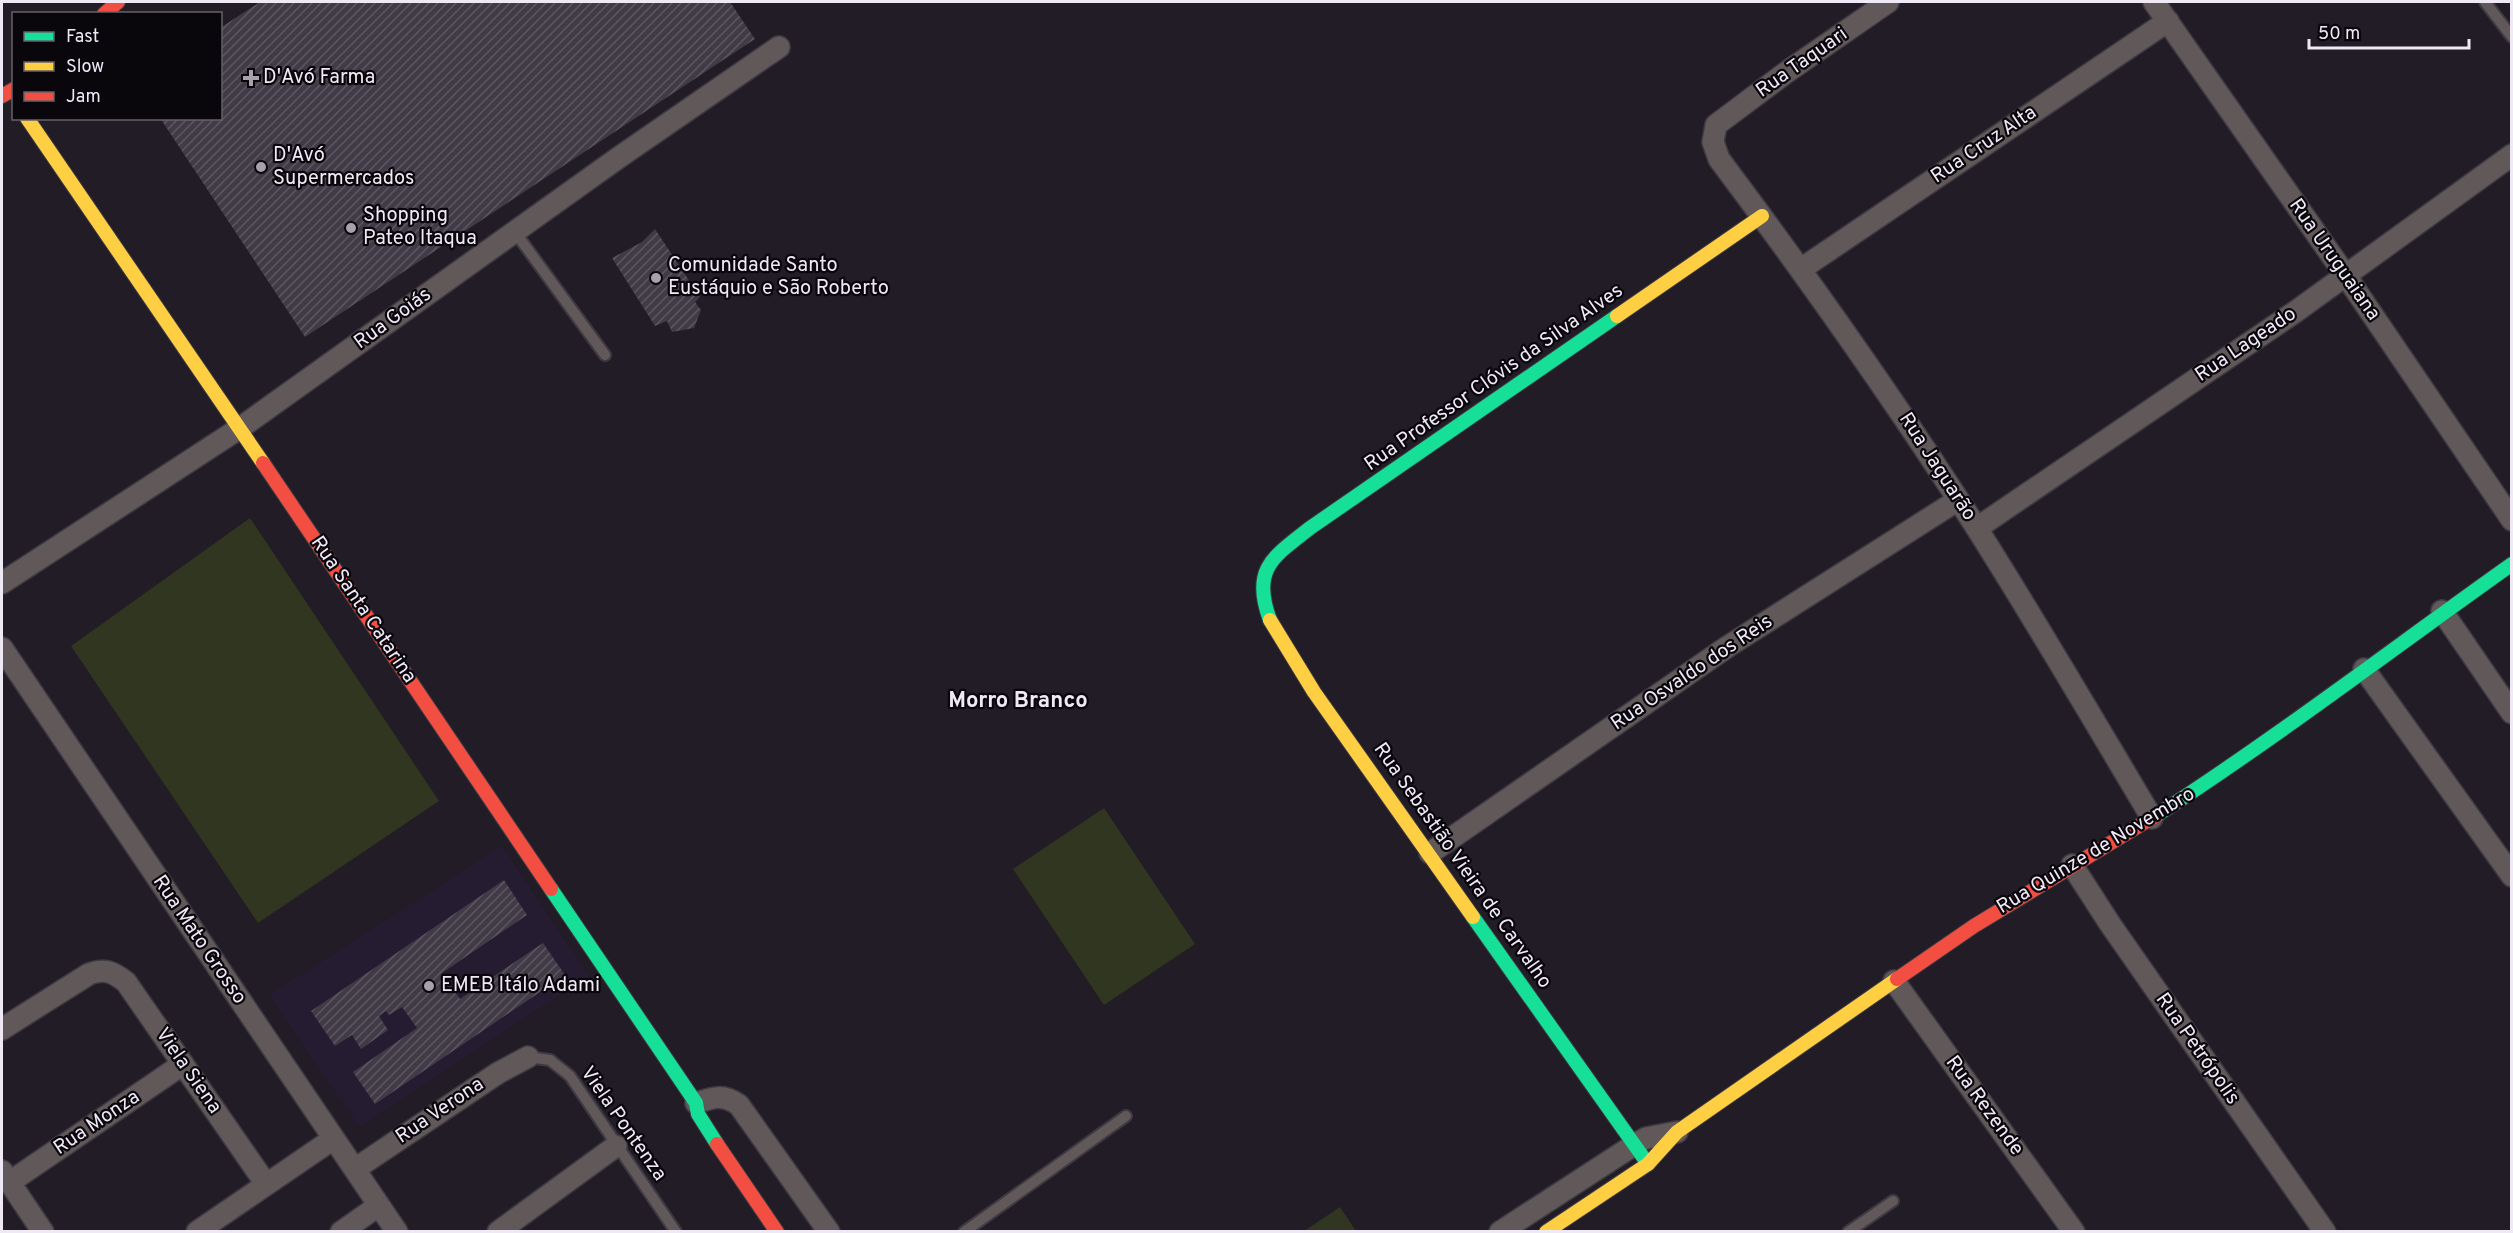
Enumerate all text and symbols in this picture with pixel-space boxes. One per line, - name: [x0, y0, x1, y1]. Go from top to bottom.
- legend: [12, 12, 222, 120]
- scale bar: [2309, 12, 2470, 50]
- street label: Rua Taquari: [1751, 22, 1853, 104]
- text: 50 m: [2318, 23, 2360, 46]
- text: Fast: [66, 26, 99, 49]
- text: Slow: [66, 56, 104, 79]
- place label: D'Avó Farma: [263, 65, 375, 91]
- marker: D'Avó Farma: [244, 71, 258, 85]
- text: Jam: [66, 86, 101, 109]
- street label: Rua Cruz Alta: [1926, 100, 2042, 190]
- place label: D'Avó Supermercados: [273, 143, 414, 192]
- marker: D'Avó Supermercados: [254, 160, 268, 174]
- street label: Rua Uruguaiana: [2282, 194, 2386, 326]
- place label: Shopping Pateo Itaqua: [363, 203, 477, 252]
- marker: Shopping Pateo Itaqua: [344, 221, 358, 235]
- place label: Comunidade Santo Eustáquio e São Roberto: [668, 253, 889, 302]
- marker: Comunidade Santo Eustáquio e São Roberto: [649, 271, 663, 285]
- street label: Rua Professor Clóvis da Silva Alves: [1360, 278, 1628, 478]
- street label: Rua Goiás: [349, 282, 437, 356]
- street label: Rua Lageado: [2190, 302, 2302, 388]
- street label: Rua Jaguarão: [1892, 408, 1982, 526]
- street label: Rua Santa Catarina: [304, 531, 422, 689]
- street label: Rua Osvaldo dos Reis: [1606, 609, 1778, 737]
- district label: Morro Branco: [948, 688, 1088, 715]
- street label: Rua Sebastião Vieira de Carvalho: [1367, 738, 1557, 994]
- street label: Rua Quinze de Novembro: [1992, 781, 2200, 921]
- street label: Rua Mato Grosso: [146, 870, 252, 1010]
- place label: EMEB Itálo Adami: [441, 973, 600, 999]
- marker: EMEB Itálo Adami: [422, 979, 436, 993]
- street label: Rua Petrópolis: [2149, 988, 2245, 1110]
- street label: Viela Siena: [149, 1023, 227, 1119]
- street label: Rua Rezende: [1939, 1051, 2029, 1161]
- street label: Viela Pontenza: [574, 1062, 672, 1186]
- street label: Rua Verona: [391, 1072, 489, 1150]
- street label: Rua Monza: [49, 1085, 145, 1161]

